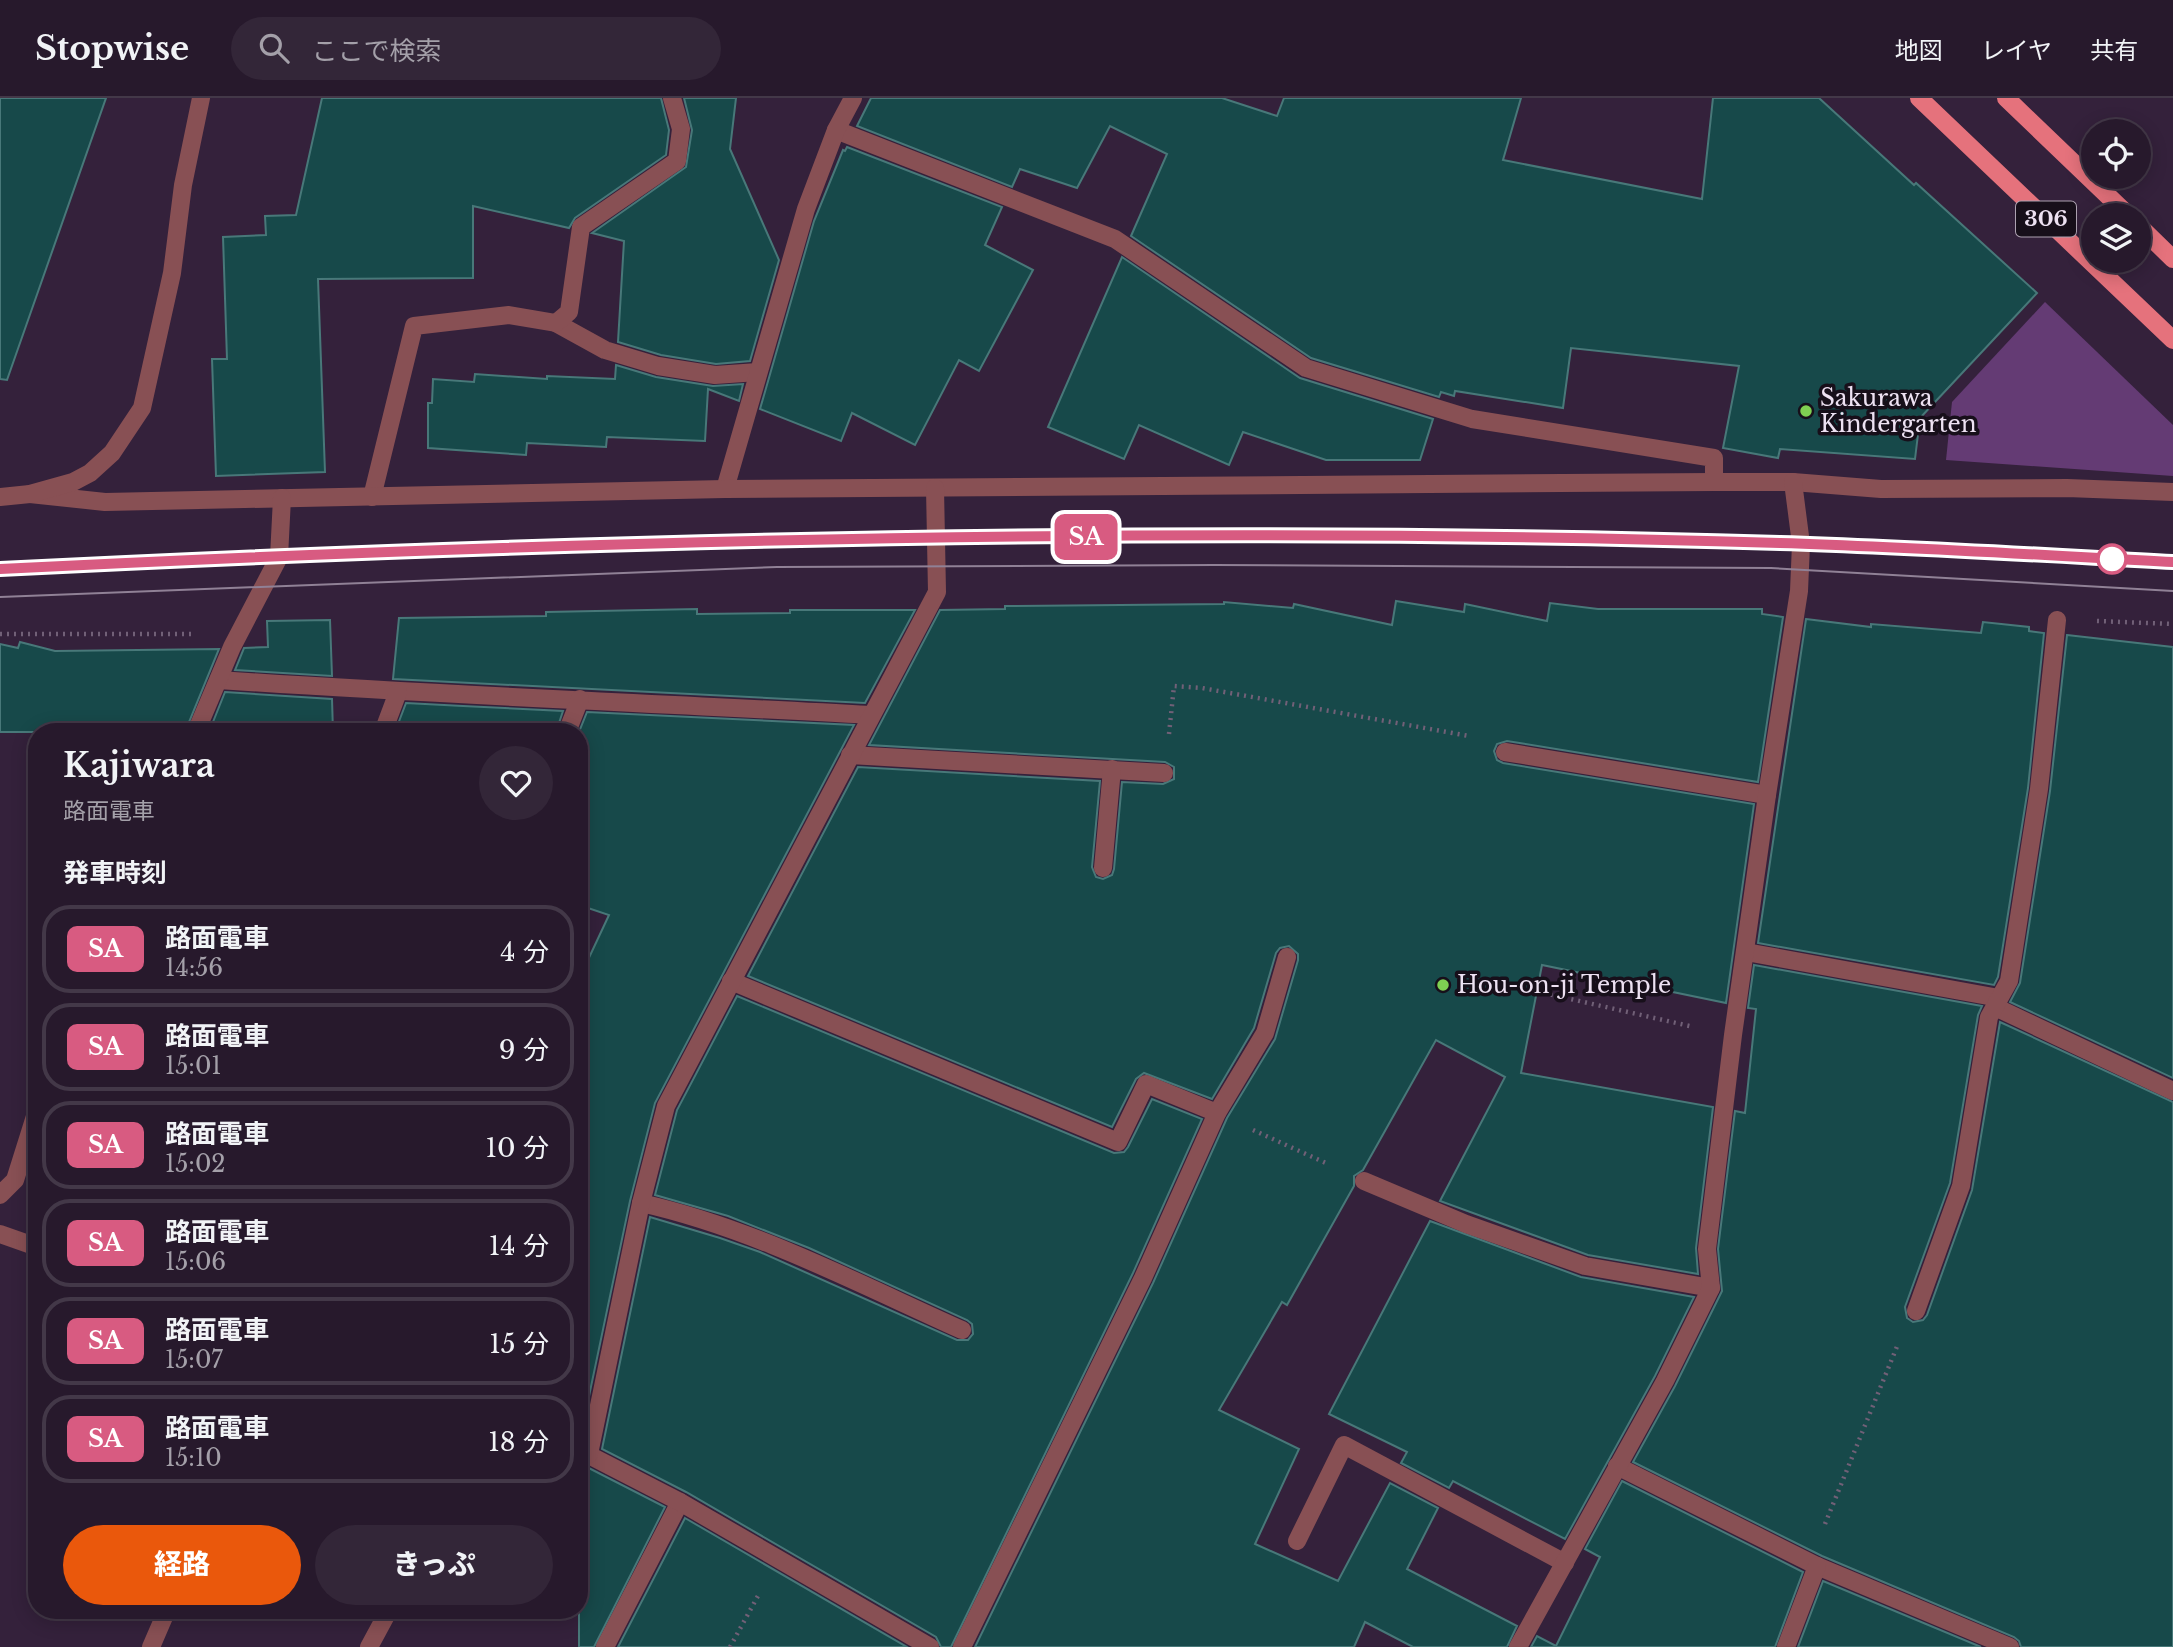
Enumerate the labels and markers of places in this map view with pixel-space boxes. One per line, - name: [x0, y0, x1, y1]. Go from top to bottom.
- place label: Sakurawa Kindergarten: [1820, 384, 1977, 438]
- marker: Sakurawa Kindergarten: [1798, 403, 1814, 419]
- unlabelled marker: [2097, 544, 2127, 574]
- place label: Hou-on-ji Temple: [1457, 971, 1671, 999]
- marker: Hou-on-ji Temple: [1435, 977, 1451, 993]

